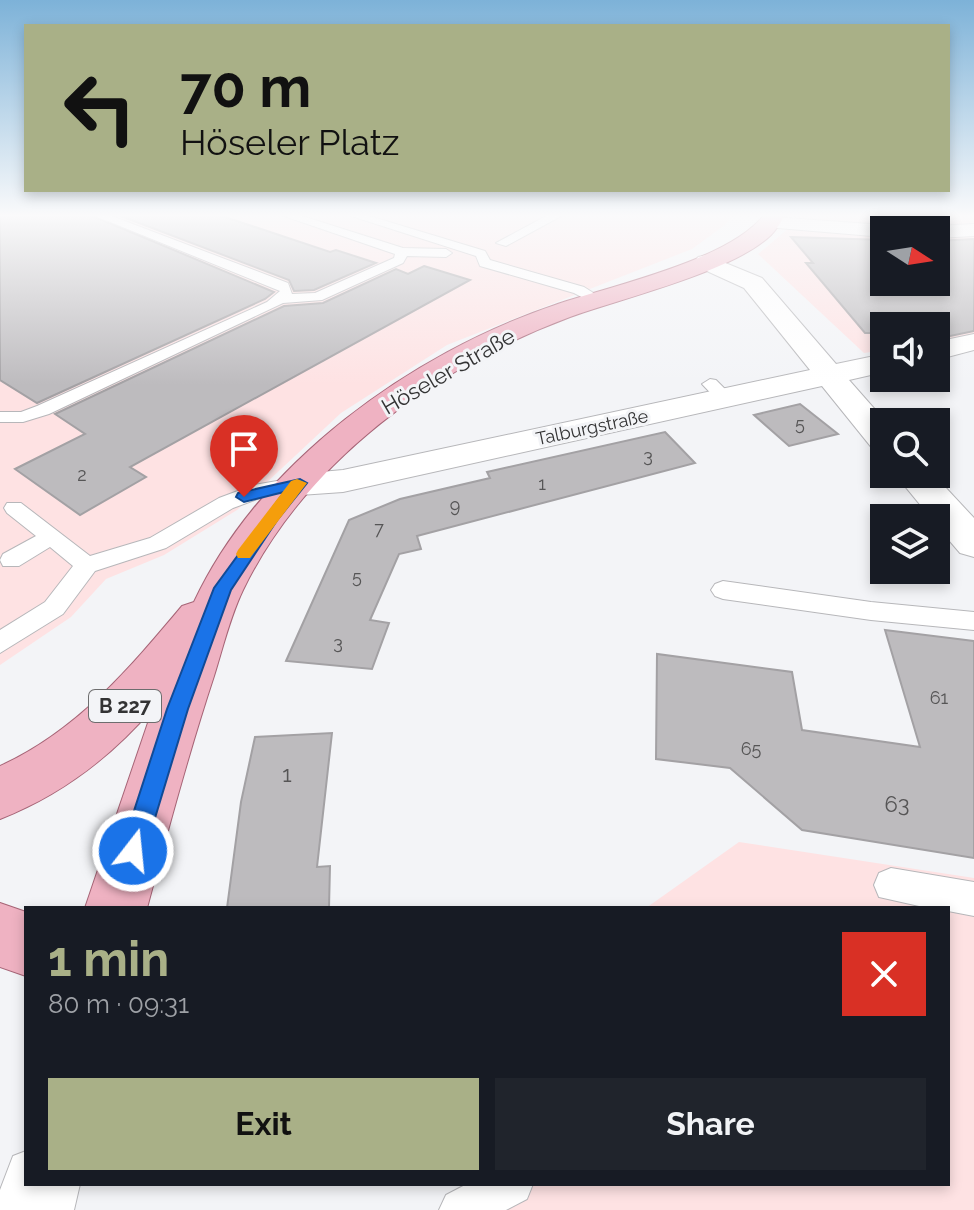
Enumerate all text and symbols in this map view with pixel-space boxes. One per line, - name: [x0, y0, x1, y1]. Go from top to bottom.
- text: 70 m: [180, 54, 311, 120]
- icon: left: [48, 56, 152, 160]
- text: Höseler Platz: [180, 121, 400, 163]
- north arrow: [870, 216, 950, 296]
- map controls: [870, 216, 950, 584]
- button: sound: [870, 312, 950, 392]
- street label: Höseler Straße: [377, 322, 519, 420]
- street label: Talburgstraße: [534, 405, 650, 449]
- button: search: [870, 408, 950, 488]
- house number: 5: [795, 413, 805, 434]
- pin: [210, 415, 278, 497]
- icon: arrive: [222, 427, 266, 471]
- house number: 3: [643, 445, 653, 466]
- house number: 2: [77, 464, 87, 485]
- house number: 1: [538, 473, 546, 494]
- house number: 9: [450, 495, 460, 516]
- button: layers: [870, 504, 950, 584]
- house number: 7: [374, 518, 384, 539]
- house number: 5: [352, 566, 362, 587]
- house number: 3: [333, 632, 343, 653]
- house number: 61: [930, 687, 949, 708]
- road number: B 227: [89, 690, 161, 722]
- house number: 65: [741, 738, 762, 759]
- house number: 1: [282, 761, 292, 787]
- house number: 63: [884, 791, 910, 817]
- position arrow: [91, 809, 175, 893]
- text: 1 min: [48, 931, 169, 987]
- button: close: [842, 932, 926, 1016]
- text: 80 m · 09:31: [48, 989, 189, 1019]
- button: Exit: [48, 1078, 479, 1170]
- button: Share: [495, 1078, 926, 1170]

